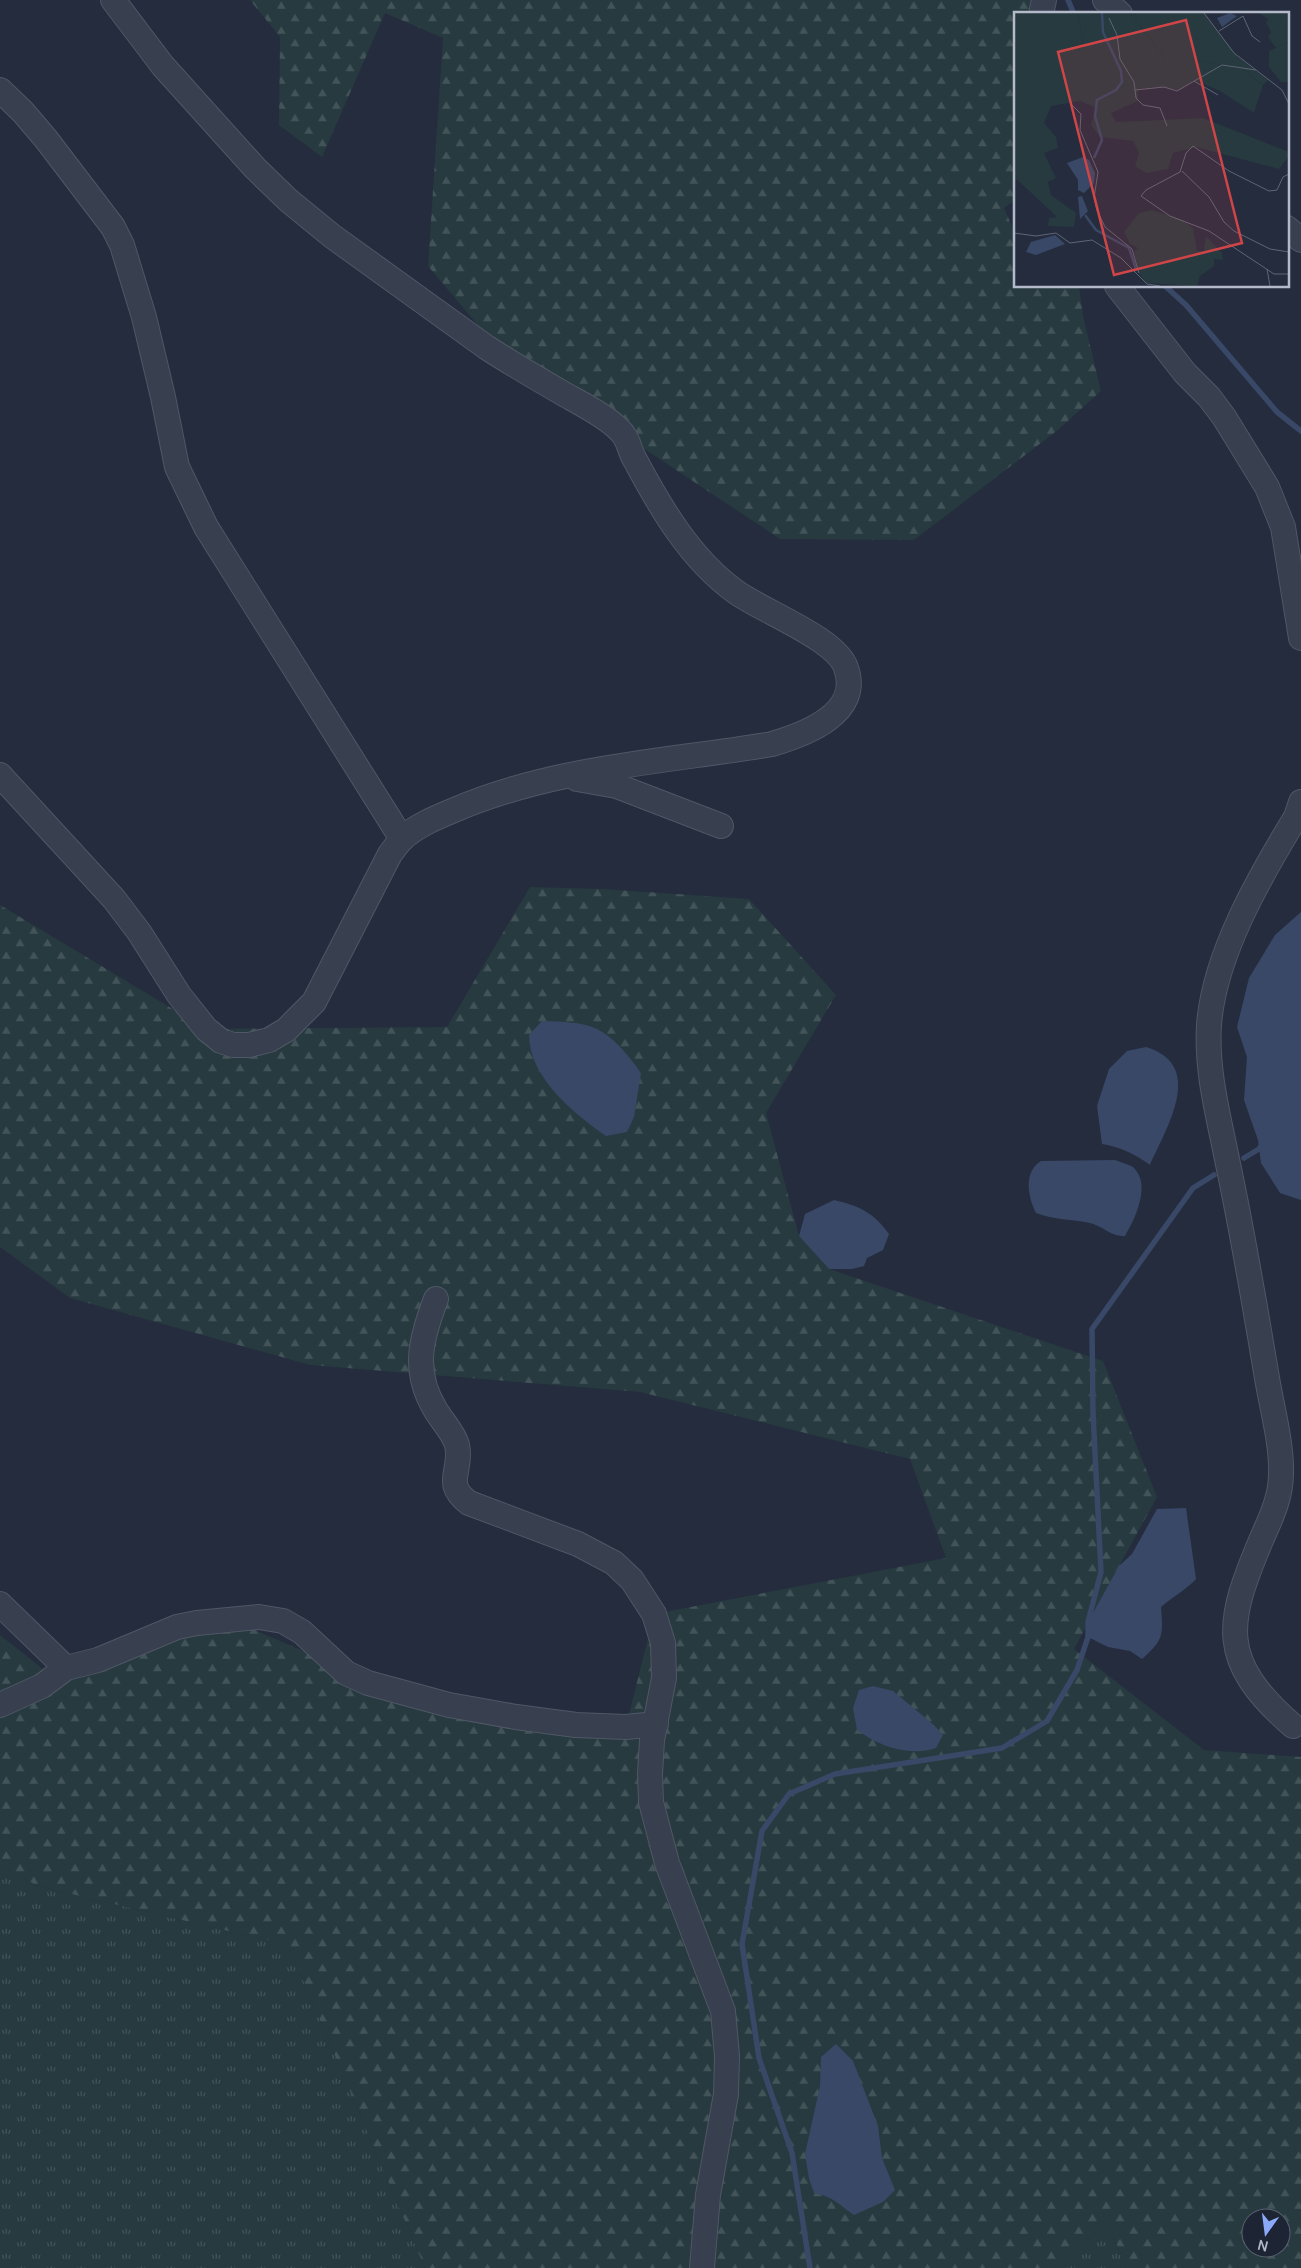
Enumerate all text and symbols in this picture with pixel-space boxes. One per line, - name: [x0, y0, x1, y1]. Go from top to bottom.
- inset map: [1014, 12, 1288, 288]
- north arrow: [1241, 2208, 1291, 2258]
- text: N: [1256, 2236, 1270, 2257]

